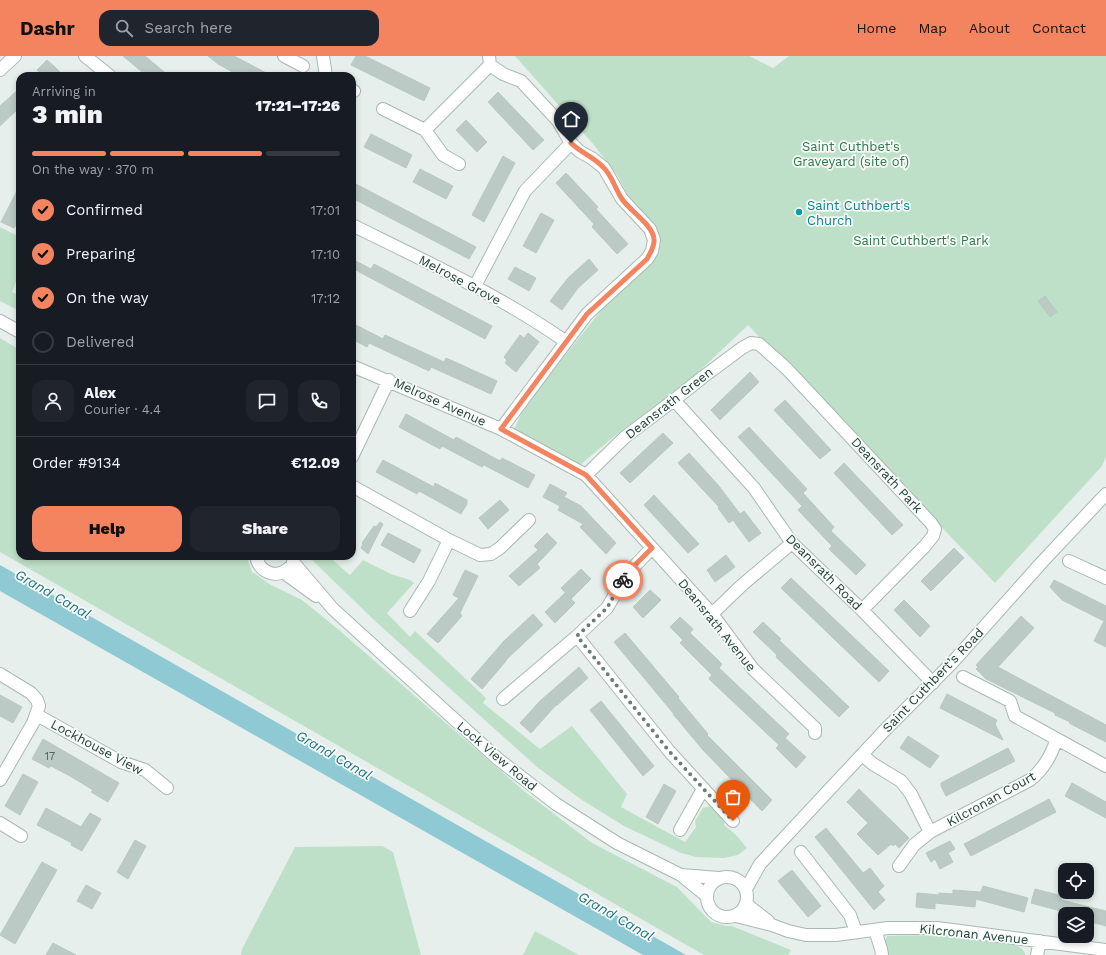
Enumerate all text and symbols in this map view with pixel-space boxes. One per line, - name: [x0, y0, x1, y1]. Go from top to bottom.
- search box: [99, 10, 379, 46]
- text: Dashr: [20, 17, 75, 40]
- icon: search: [113, 17, 135, 39]
- text: Search here: [145, 19, 233, 37]
- text: Home: [856, 20, 896, 36]
- text: Map: [918, 20, 947, 36]
- text: About: [969, 20, 1010, 36]
- text: Contact: [1032, 20, 1086, 36]
- text: Arriving in: [32, 84, 96, 99]
- text: 17:21–17:26: [256, 97, 340, 115]
- text: 3 min: [32, 99, 103, 129]
- pin: [554, 102, 588, 143]
- icon: home: [560, 108, 582, 130]
- park label: Saint Cuthbet's Graveyard (site of): [793, 139, 909, 169]
- text: On the way · 370 m: [32, 162, 154, 177]
- place label: Saint Cuthbert's Church: [807, 198, 910, 228]
- icon: check: [32, 199, 54, 221]
- text: Confirmed: [66, 201, 143, 219]
- text: 17:01: [311, 203, 340, 218]
- marker: Saint Cuthbert's Church: [794, 207, 804, 217]
- park label: Saint Cuthbert's Park: [853, 233, 989, 248]
- icon: check: [32, 243, 54, 265]
- text: Preparing: [66, 245, 135, 263]
- text: 17:10: [311, 247, 340, 262]
- street label: Melrose Grove: [416, 252, 504, 308]
- icon: check: [32, 287, 54, 309]
- text: On the way: [66, 289, 148, 307]
- text: 17:12: [311, 291, 340, 306]
- text: Delivered: [66, 333, 134, 351]
- street label: Deansrath Green: [622, 364, 716, 442]
- street label: Melrose Avenue: [391, 375, 489, 429]
- button: person: [32, 380, 74, 422]
- button: chat: [246, 380, 288, 422]
- button: phone: [298, 380, 340, 422]
- text: Alex: [84, 384, 116, 402]
- text: Courier · 4.4: [84, 402, 161, 417]
- street label: Deansrath Park: [848, 434, 926, 516]
- text: Order #9134: [32, 454, 121, 472]
- text: €12.09: [291, 454, 340, 472]
- button: Help: [32, 506, 182, 552]
- button: Share: [190, 506, 340, 552]
- street label: Deansrath Road: [783, 531, 865, 613]
- courier: [603, 560, 643, 600]
- water label: Grand Canal: [12, 566, 94, 622]
- icon: bike: [612, 569, 634, 591]
- street label: Deansrath Avenue: [675, 576, 759, 674]
- street label: Saint Cuthbert’s Road: [879, 625, 987, 735]
- street label: Lockhouse View: [48, 716, 146, 778]
- street label: Lock View Road: [454, 718, 540, 794]
- water label: Grand Canal: [293, 727, 375, 783]
- house number: 17: [45, 750, 55, 763]
- street label: Kilcronan Court: [944, 768, 1038, 830]
- pin: [716, 780, 750, 821]
- icon: bag: [722, 786, 744, 808]
- map controls: [1058, 863, 1094, 943]
- button: locate: [1058, 863, 1094, 899]
- water label: Grand Canal: [575, 888, 657, 944]
- button: layers: [1058, 907, 1094, 943]
- street label: Kilcronan Avenue: [919, 921, 1029, 947]

